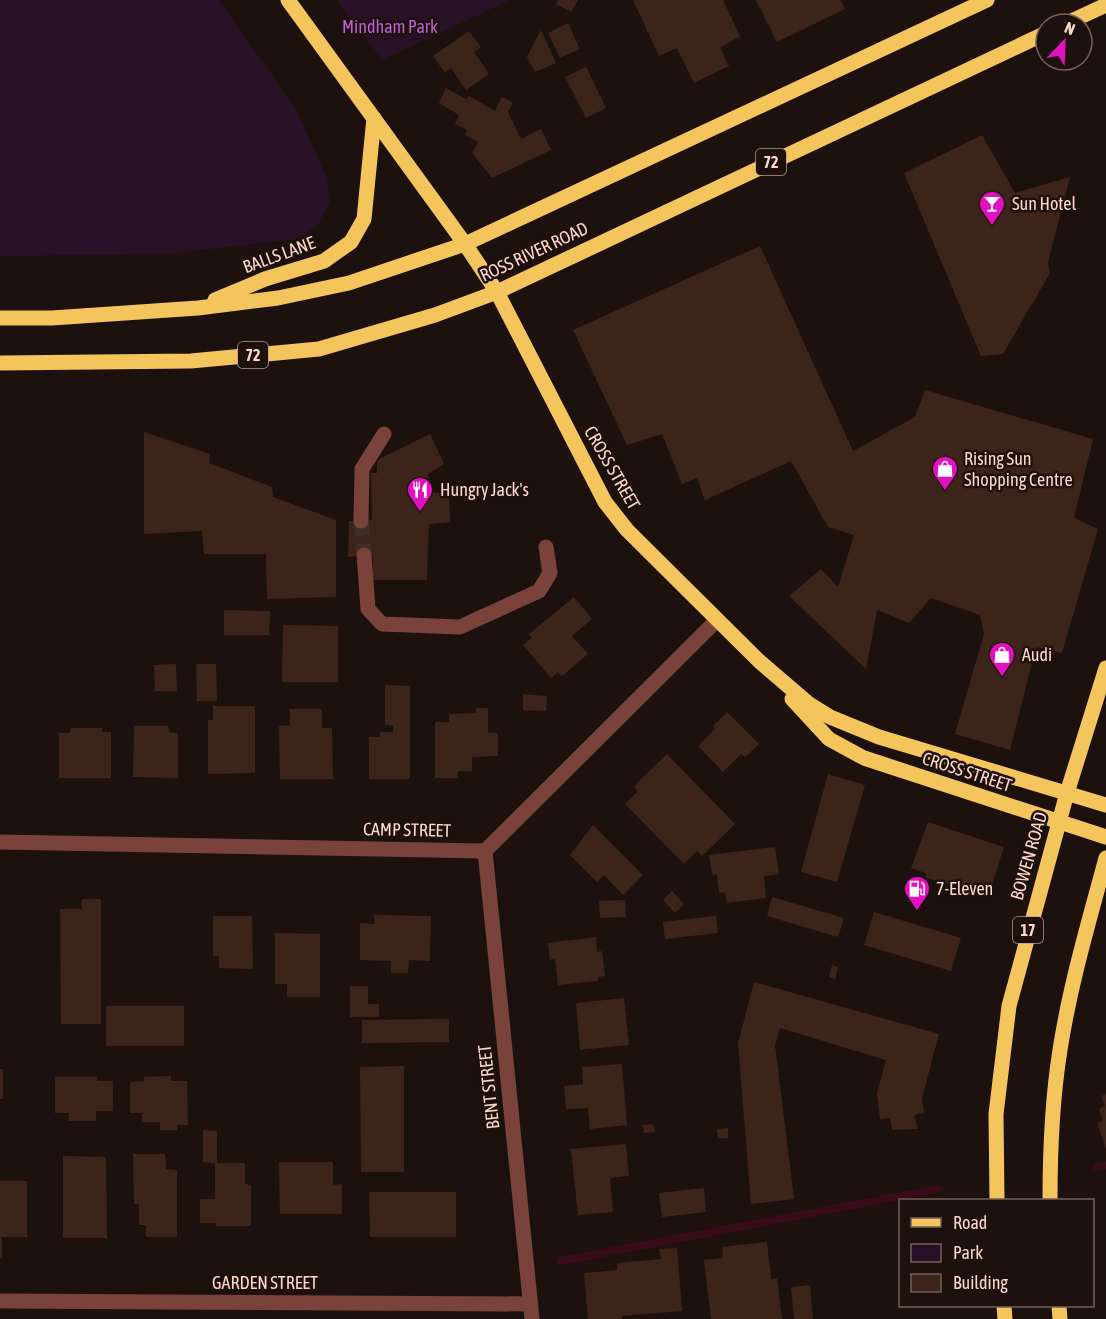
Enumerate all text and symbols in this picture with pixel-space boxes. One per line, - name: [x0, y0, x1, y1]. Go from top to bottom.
- north arrow: [1034, 12, 1094, 72]
- park label: Mindham Park: [342, 16, 438, 37]
- text: N: [1062, 18, 1078, 38]
- road number: 72: [756, 149, 786, 175]
- bar icon: Sun Hotel: [977, 189, 1007, 227]
- place label: Sun Hotel: [1012, 193, 1077, 214]
- street label: ROSS RIVER ROAD: [476, 217, 591, 286]
- street label: BALLS LANE: [240, 232, 318, 277]
- road number: 72: [238, 342, 268, 368]
- street label: CROSS STREET: [580, 422, 645, 513]
- place label: Rising Sun Shopping Centre: [964, 448, 1073, 490]
- shop icon: Rising Sun Shopping Centre: [930, 454, 960, 492]
- restaurant icon: Hungry Jack's: [405, 475, 435, 513]
- place label: Hungry Jack's: [440, 479, 529, 500]
- shop icon: Audi: [987, 640, 1017, 678]
- place label: Audi: [1022, 644, 1052, 665]
- street label: CROSS STREET: [920, 747, 1015, 796]
- street label: BOWEN ROAD: [1006, 809, 1051, 902]
- street label: CAMP STREET: [363, 818, 451, 841]
- fuel station icon: 7-Eleven: [902, 874, 932, 912]
- place label: 7-Eleven: [936, 878, 993, 899]
- road number: 17: [1013, 917, 1043, 943]
- street label: BENT STREET: [474, 1044, 503, 1130]
- legend: [899, 1199, 1094, 1307]
- text: Road: [953, 1212, 987, 1233]
- text: Park: [953, 1242, 983, 1263]
- street label: GARDEN STREET: [212, 1272, 318, 1293]
- text: Building: [953, 1272, 1008, 1293]

